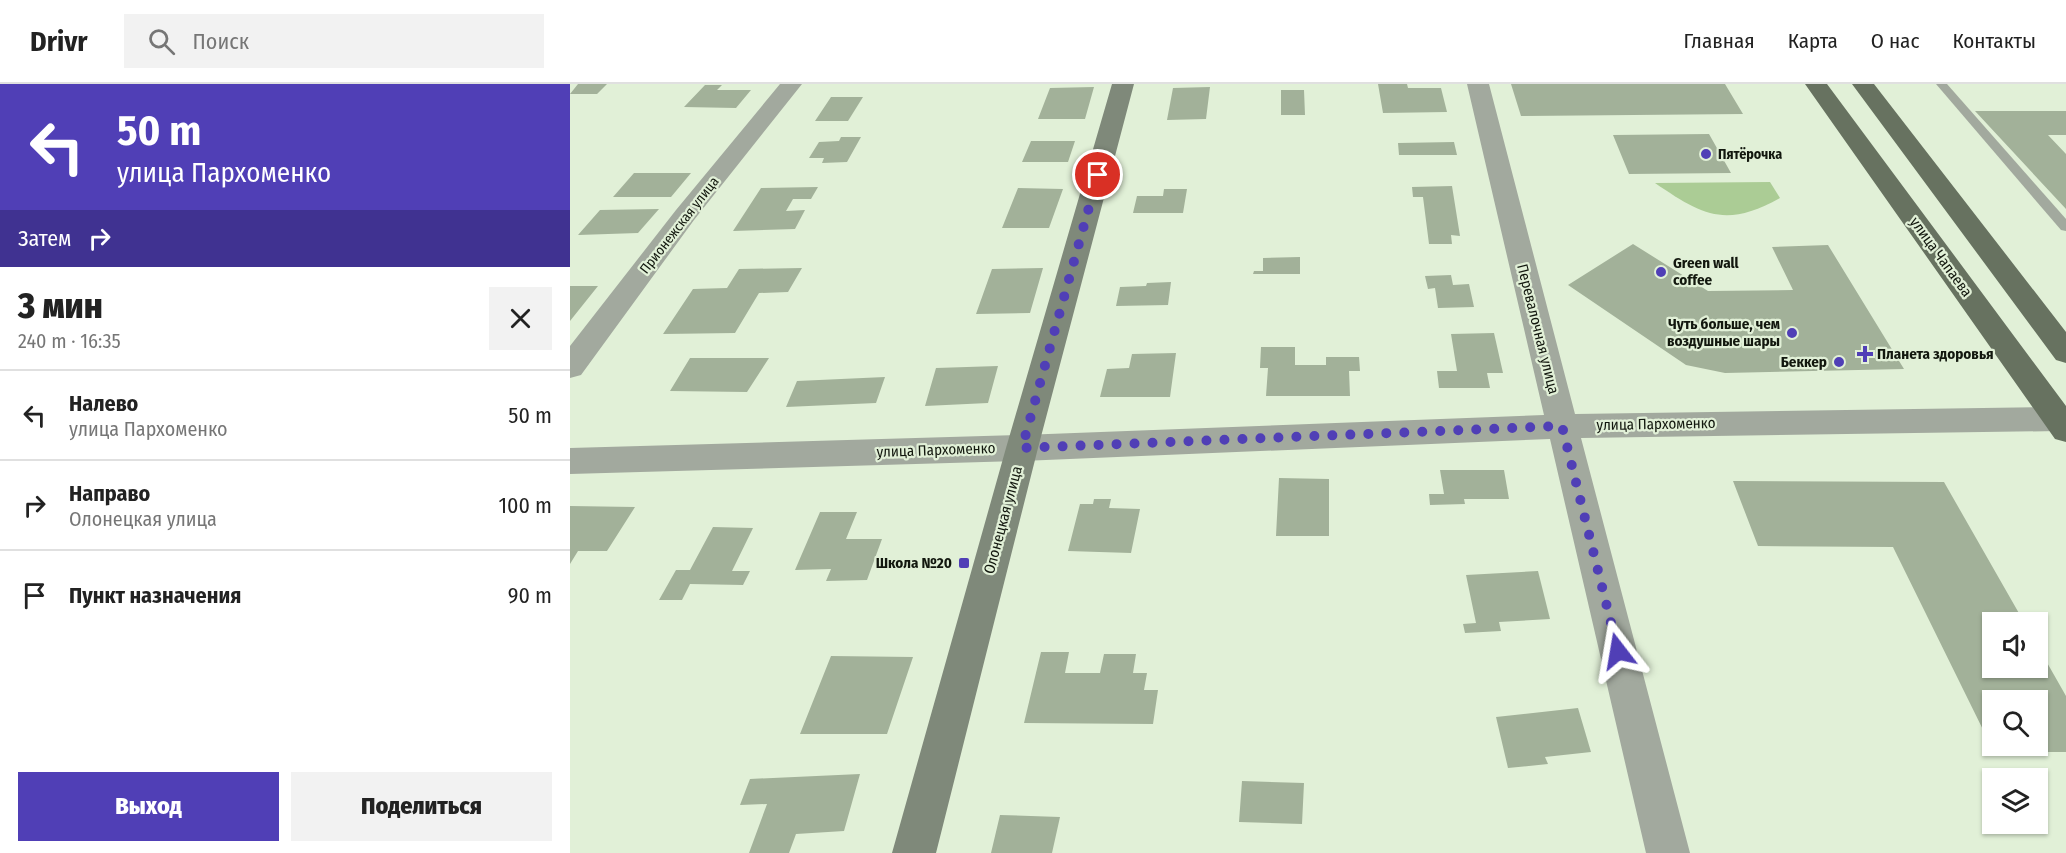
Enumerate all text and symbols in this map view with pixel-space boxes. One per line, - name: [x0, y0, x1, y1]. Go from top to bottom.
- search box: [124, 14, 544, 68]
- text: Drivr: [30, 25, 88, 58]
- icon: search: [145, 25, 178, 58]
- text: Поиск: [193, 28, 249, 55]
- text: Главная: [1684, 28, 1755, 54]
- text: Карта: [1788, 28, 1838, 54]
- text: О нас: [1871, 28, 1919, 54]
- text: Контакты: [1952, 28, 2036, 54]
- text: 50 m: [117, 106, 201, 156]
- icon: left: [18, 108, 96, 186]
- place label: Пятёрочка: [1718, 146, 1782, 163]
- marker: Пятёрочка: [1699, 147, 1713, 161]
- pin: [1072, 149, 1123, 200]
- text: улица Пархоменко: [117, 157, 331, 189]
- icon: arrive: [1081, 158, 1114, 191]
- street label: Прионежская улица: [636, 173, 723, 277]
- street label: улица Чапаева: [1906, 214, 1976, 300]
- icon: right: [83, 222, 116, 255]
- text: Затем: [18, 225, 71, 252]
- place label: Green wall coffee: [1673, 254, 1740, 289]
- street label: Перевалочная улица: [1513, 262, 1563, 396]
- marker: Green wall coffee: [1654, 265, 1668, 279]
- text: 3 мин: [18, 284, 103, 328]
- button: close: [489, 287, 552, 350]
- place label: Чуть больше, чем воздушные шары: [1667, 315, 1780, 350]
- marker: Чуть больше, чем воздушные шары: [1785, 326, 1799, 340]
- text: 240 m · 16:35: [18, 329, 121, 353]
- place label: Планета здоровья: [1877, 345, 1994, 363]
- marker: Планета здоровья: [1858, 347, 1872, 361]
- place label: Беккер: [1781, 353, 1827, 371]
- marker: Беккер: [1832, 355, 1846, 369]
- text: Налево: [69, 390, 138, 417]
- icon: left: [18, 399, 51, 432]
- text: 50 m: [508, 402, 552, 429]
- street label: улица Пархоменко: [1596, 414, 1716, 434]
- text: улица Пархоменко: [69, 417, 228, 441]
- street label: улица Пархоменко: [876, 439, 996, 461]
- street label: Олонецкая улица: [980, 464, 1026, 576]
- text: Направо: [69, 480, 150, 507]
- icon: right: [18, 489, 51, 522]
- text: 100 m: [498, 492, 552, 519]
- text: Олонецкая улица: [69, 507, 217, 531]
- place label: Школа №20: [876, 554, 952, 572]
- marker: Школа №20: [957, 556, 971, 570]
- icon: arrive: [18, 579, 51, 612]
- text: Пункт назначения: [69, 582, 241, 609]
- text: 90 m: [508, 582, 552, 609]
- map controls: [1982, 612, 2048, 834]
- button: sound: [1982, 612, 2048, 678]
- position arrow: [1586, 619, 1650, 683]
- button: search: [1982, 690, 2048, 756]
- button: layers: [1982, 768, 2048, 834]
- button: Выход: [18, 772, 279, 841]
- button: Поделиться: [291, 772, 552, 841]

